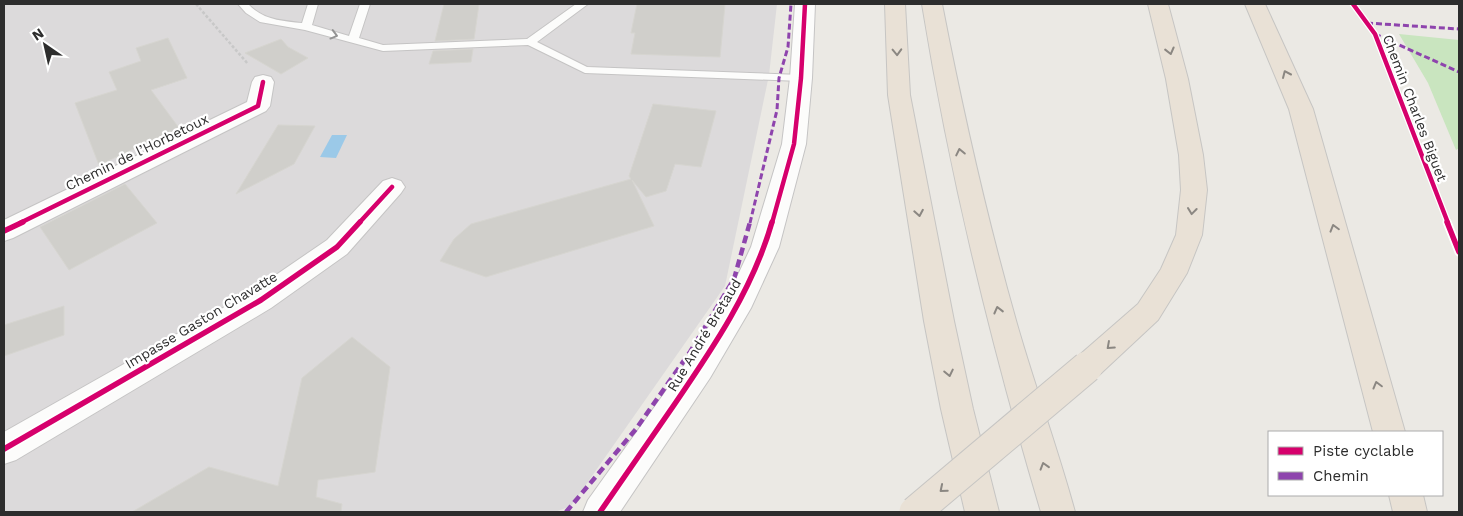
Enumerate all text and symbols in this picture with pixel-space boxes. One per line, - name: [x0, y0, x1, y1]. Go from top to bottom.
- north arrow: [20, 20, 70, 70]
- text: N: [29, 25, 47, 44]
- one-way arrow: [330, 29, 338, 39]
- street label: Chemin Charles Biguet: [1380, 32, 1450, 184]
- one-way arrow: [1164, 47, 1175, 56]
- one-way arrow: [892, 49, 903, 57]
- one-way arrow: [1281, 70, 1292, 79]
- street label: Chemin de l’Horbetoux: [63, 110, 211, 194]
- one-way arrow: [955, 147, 966, 156]
- one-way arrow: [1187, 207, 1198, 215]
- one-way arrow: [914, 209, 924, 218]
- one-way arrow: [1330, 225, 1340, 233]
- street label: Impasse Gaston Chavatte: [122, 268, 280, 372]
- street label: Rue André Bretaud: [664, 276, 744, 394]
- one-way arrow: [994, 306, 1004, 314]
- one-way arrow: [1107, 340, 1116, 349]
- one-way arrow: [943, 368, 954, 377]
- one-way arrow: [1372, 381, 1383, 390]
- legend: [1268, 431, 1443, 496]
- text: Piste cyclable: [1313, 442, 1414, 460]
- one-way arrow: [1039, 462, 1049, 470]
- text: Chemin: [1313, 467, 1369, 485]
- one-way arrow: [940, 483, 949, 491]

